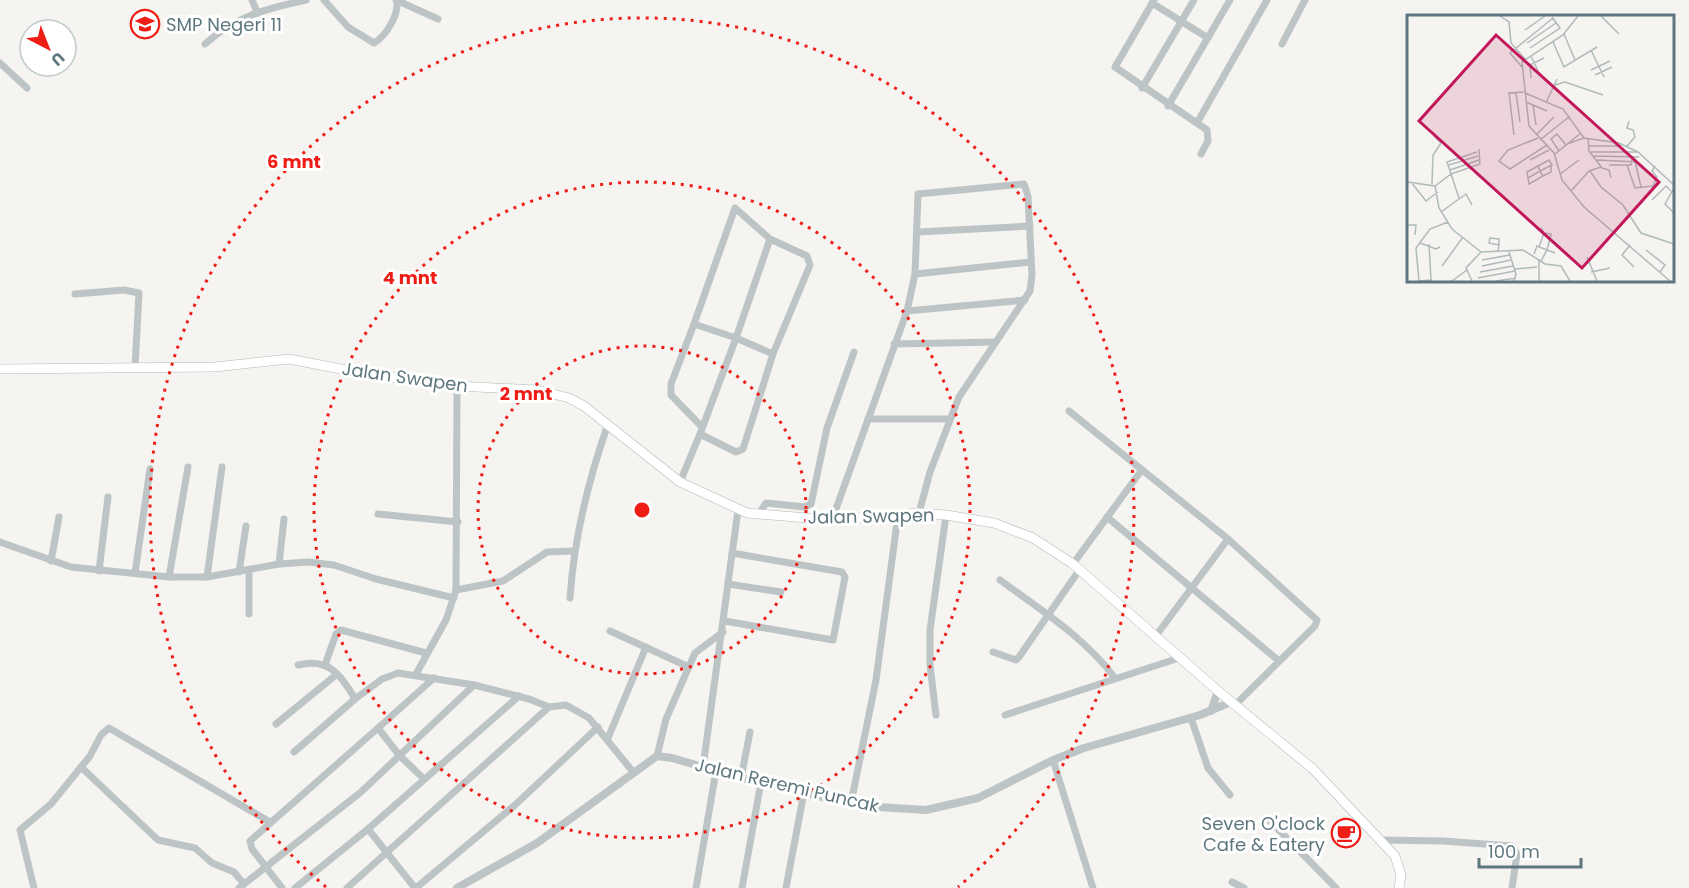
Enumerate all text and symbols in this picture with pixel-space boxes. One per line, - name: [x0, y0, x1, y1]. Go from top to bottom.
- school or university icon: SMP Negeri 11: [129, 8, 161, 40]
- place label: SMP Negeri 11: [166, 12, 282, 37]
- inset map: [1407, 15, 1674, 282]
- north arrow: [18, 18, 78, 78]
- text: U: [46, 46, 70, 71]
- text: 6 mnt: [267, 149, 321, 174]
- text: 4 mnt: [383, 265, 437, 290]
- street label: Jalan Swapen: [340, 356, 470, 398]
- text: 2 mnt: [500, 381, 552, 406]
- centre of rings: [632, 500, 652, 520]
- street label: Jalan Swapen: [807, 502, 935, 530]
- street label: Jalan Reremi Puncak: [692, 752, 882, 819]
- place label: Seven O'clock Cafe & Eatery: [1202, 811, 1326, 857]
- cafe icon: Seven O'clock Cafe & Eatery: [1330, 817, 1362, 849]
- scale bar: [1479, 831, 1581, 869]
- text: 100 m: [1488, 839, 1540, 864]

